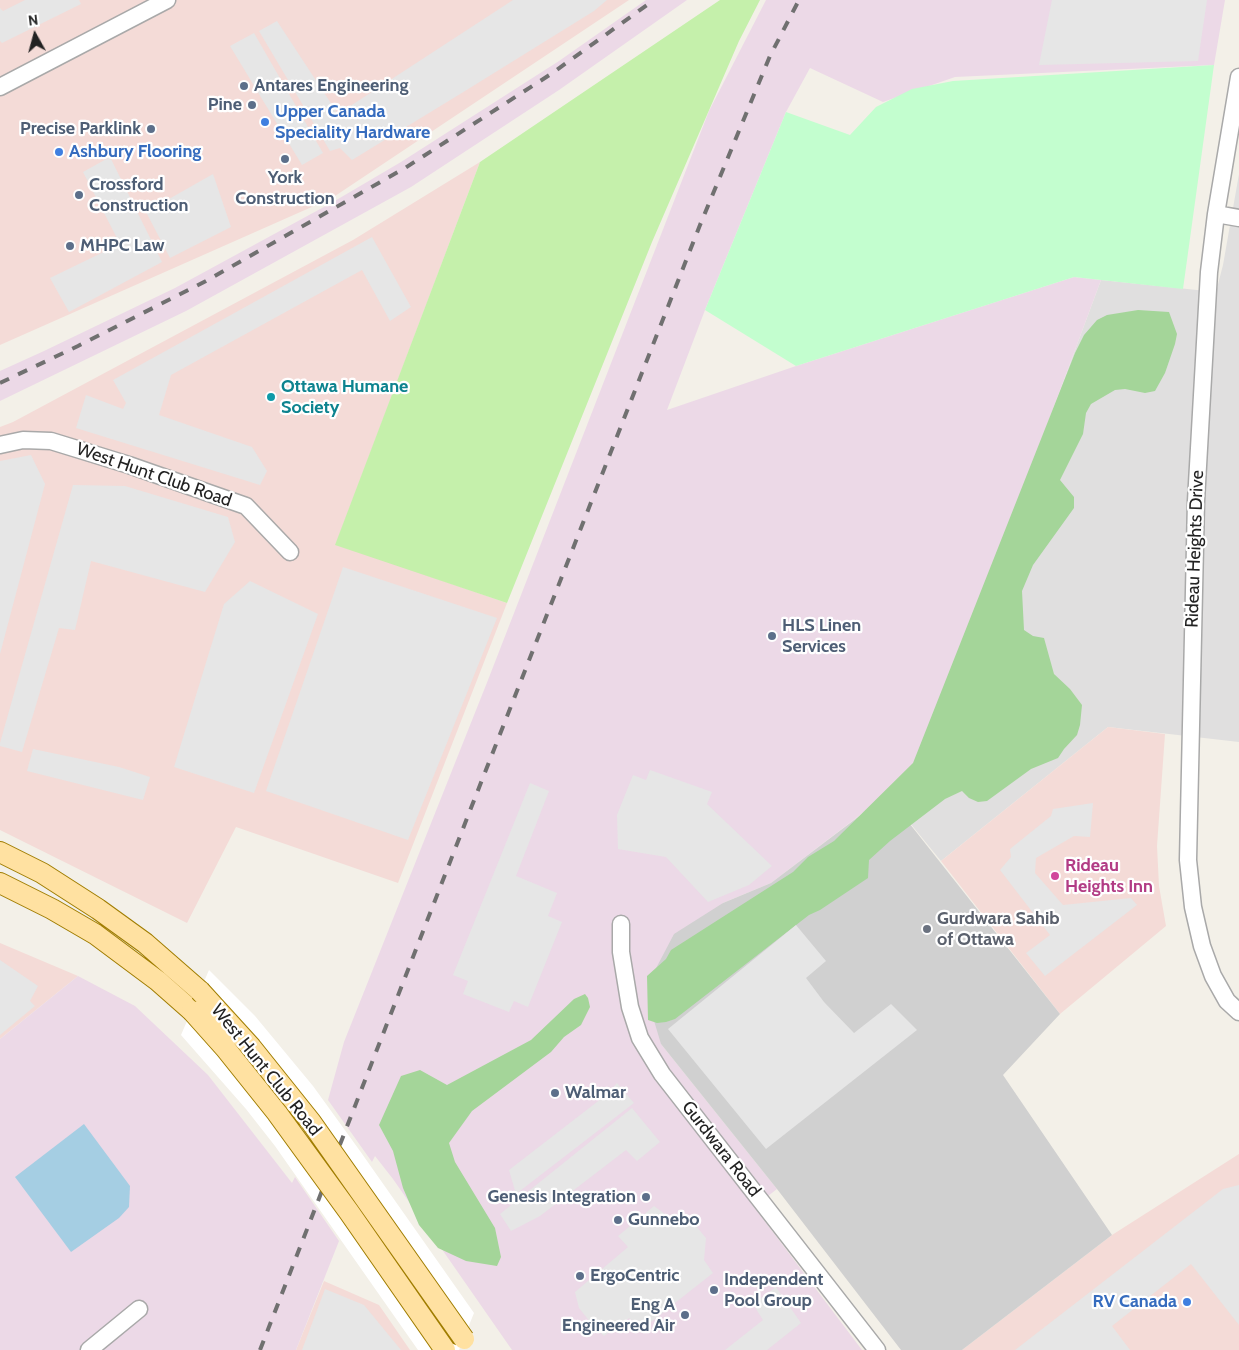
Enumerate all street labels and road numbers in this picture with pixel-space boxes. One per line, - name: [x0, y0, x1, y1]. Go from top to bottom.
- street label: West Hunt Club Road: [73, 438, 235, 512]
- street label: Rideau Heights Drive: [1181, 470, 1209, 628]
- street label: West Hunt Club Road: [206, 1000, 326, 1140]
- street label: Gurdwara Road: [677, 1097, 765, 1201]

